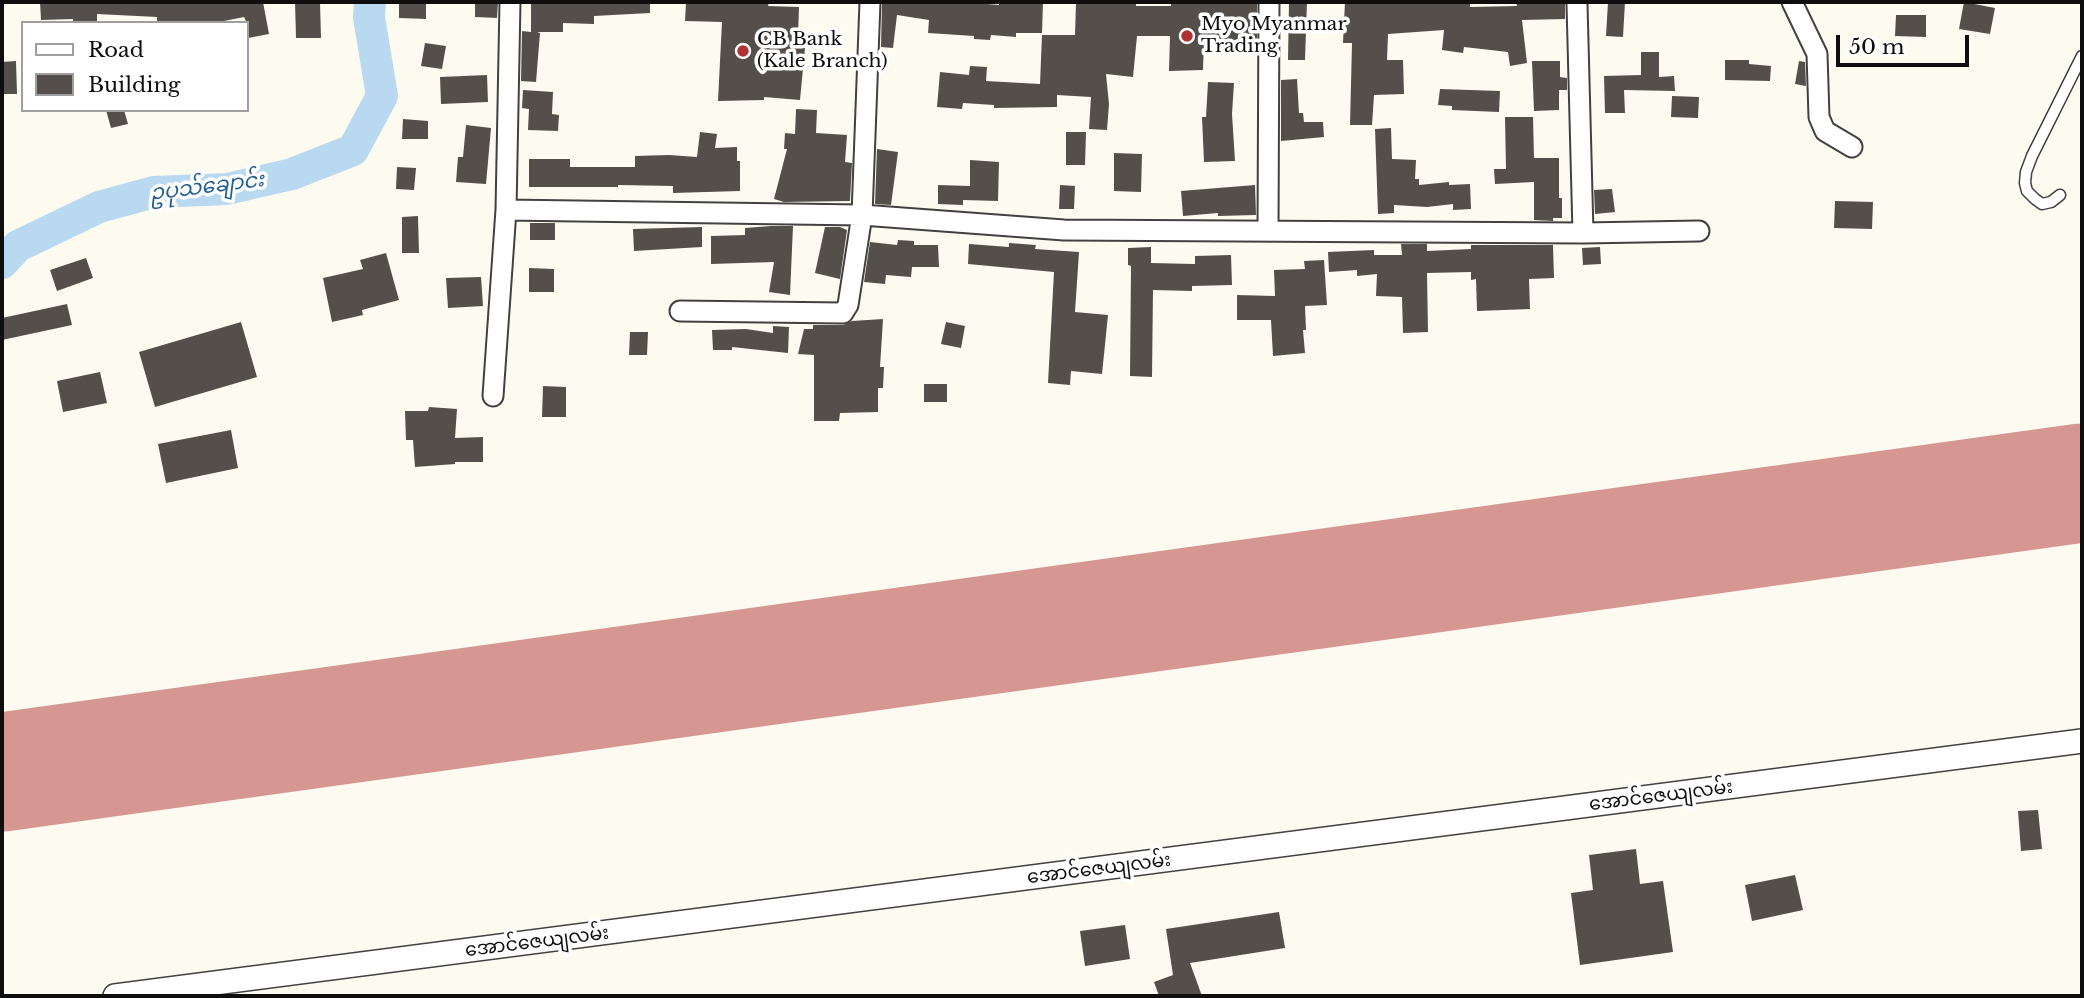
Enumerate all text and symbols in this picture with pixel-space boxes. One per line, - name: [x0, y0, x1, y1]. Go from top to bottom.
- place label: Myo Myanmar Trading: [1201, 14, 1346, 58]
- legend: [21, 21, 248, 112]
- scale bar: [1839, 21, 1972, 65]
- marker: Myo Myanmar Trading: [1179, 28, 1195, 44]
- place label: CB Bank (Kale Branch): [757, 29, 888, 73]
- text: 50 m: [1849, 34, 1904, 60]
- text: Road: [88, 37, 144, 63]
- marker: CB Bank (Kale Branch): [735, 43, 751, 59]
- text: Building: [88, 72, 180, 98]
- water label: ဥပုသ်ချောင်း: [148, 167, 266, 207]
- street label: အောင်ဇေယျလမ်း: [1588, 776, 1734, 816]
- street label: အောင်ဇေယျလမ်း: [1026, 849, 1172, 889]
- street label: အောင်ဇေယျလမ်း: [464, 922, 610, 962]

